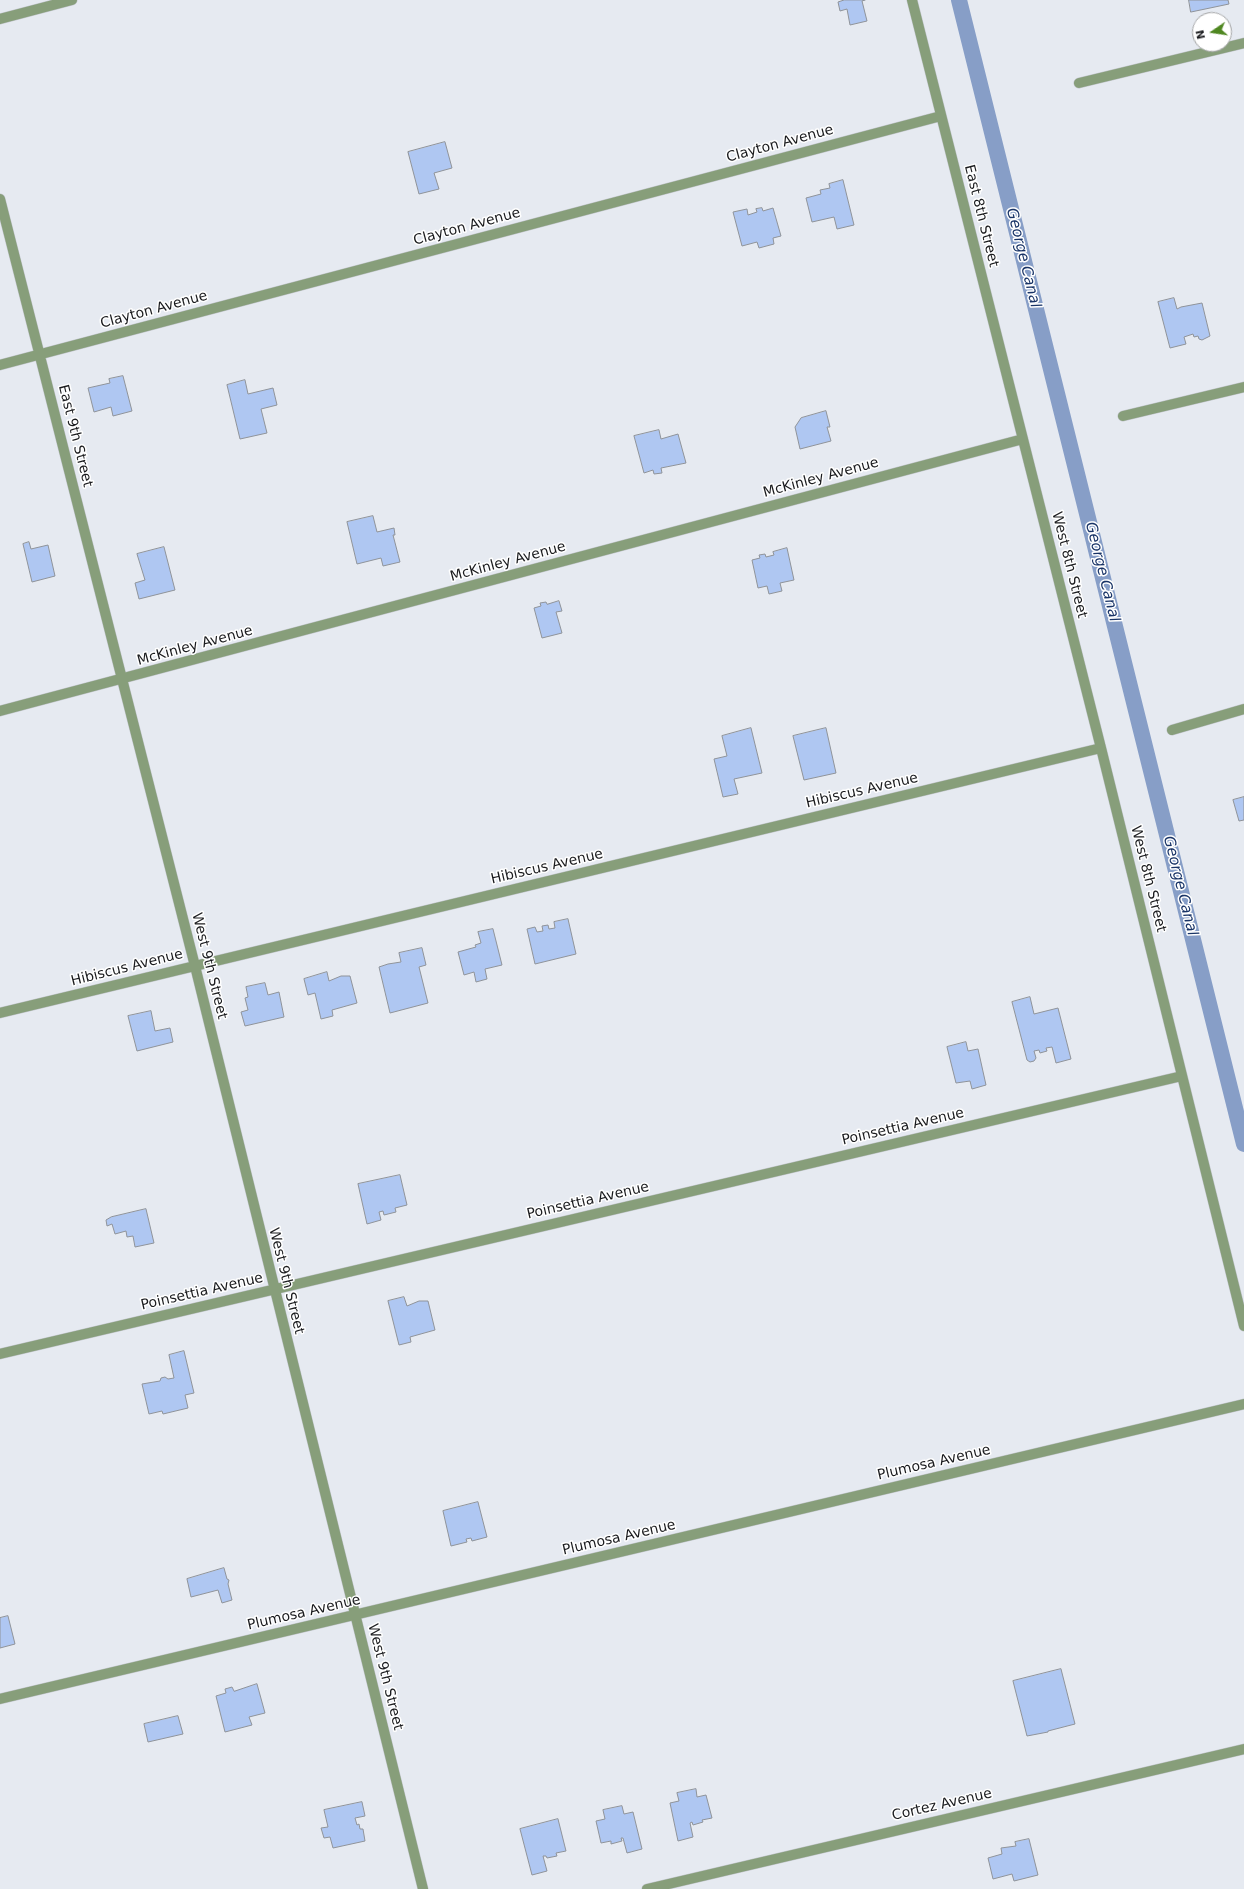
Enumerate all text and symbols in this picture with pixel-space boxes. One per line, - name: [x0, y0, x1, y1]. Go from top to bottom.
- north arrow: [1192, 12, 1232, 52]
- text: N: [1193, 29, 1208, 41]
- street label: Clayton Avenue: [725, 122, 835, 166]
- street label: East 8th Street: [960, 163, 1002, 269]
- street label: Clayton Avenue: [412, 205, 522, 249]
- water label: George Canal: [1002, 206, 1044, 310]
- street label: Clayton Avenue: [99, 288, 209, 332]
- street label: East 9th Street: [54, 383, 96, 489]
- street label: McKinley Avenue: [761, 454, 881, 502]
- street label: West 8th Street: [1048, 510, 1090, 620]
- water label: George Canal: [1081, 520, 1123, 624]
- street label: McKinley Avenue: [448, 538, 568, 586]
- street label: McKinley Avenue: [135, 622, 255, 670]
- street label: Hibiscus Avenue: [804, 770, 920, 812]
- street label: West 8th Street: [1127, 824, 1169, 934]
- water label: George Canal: [1159, 834, 1201, 938]
- street label: Hibiscus Avenue: [489, 846, 605, 888]
- street label: West 9th Street: [188, 911, 230, 1021]
- street label: Hibiscus Avenue: [69, 946, 185, 990]
- street label: Poinsettia Avenue: [840, 1105, 966, 1149]
- street label: Poinsettia Avenue: [525, 1179, 651, 1223]
- street label: West 9th Street: [265, 1226, 307, 1336]
- street label: Poinsettia Avenue: [139, 1270, 265, 1314]
- street label: Plumosa Avenue: [876, 1442, 992, 1484]
- street label: Plumosa Avenue: [561, 1517, 677, 1559]
- street label: Plumosa Avenue: [246, 1592, 362, 1634]
- street label: West 9th Street: [364, 1622, 406, 1732]
- street label: Cortez Avenue: [890, 1785, 994, 1825]

